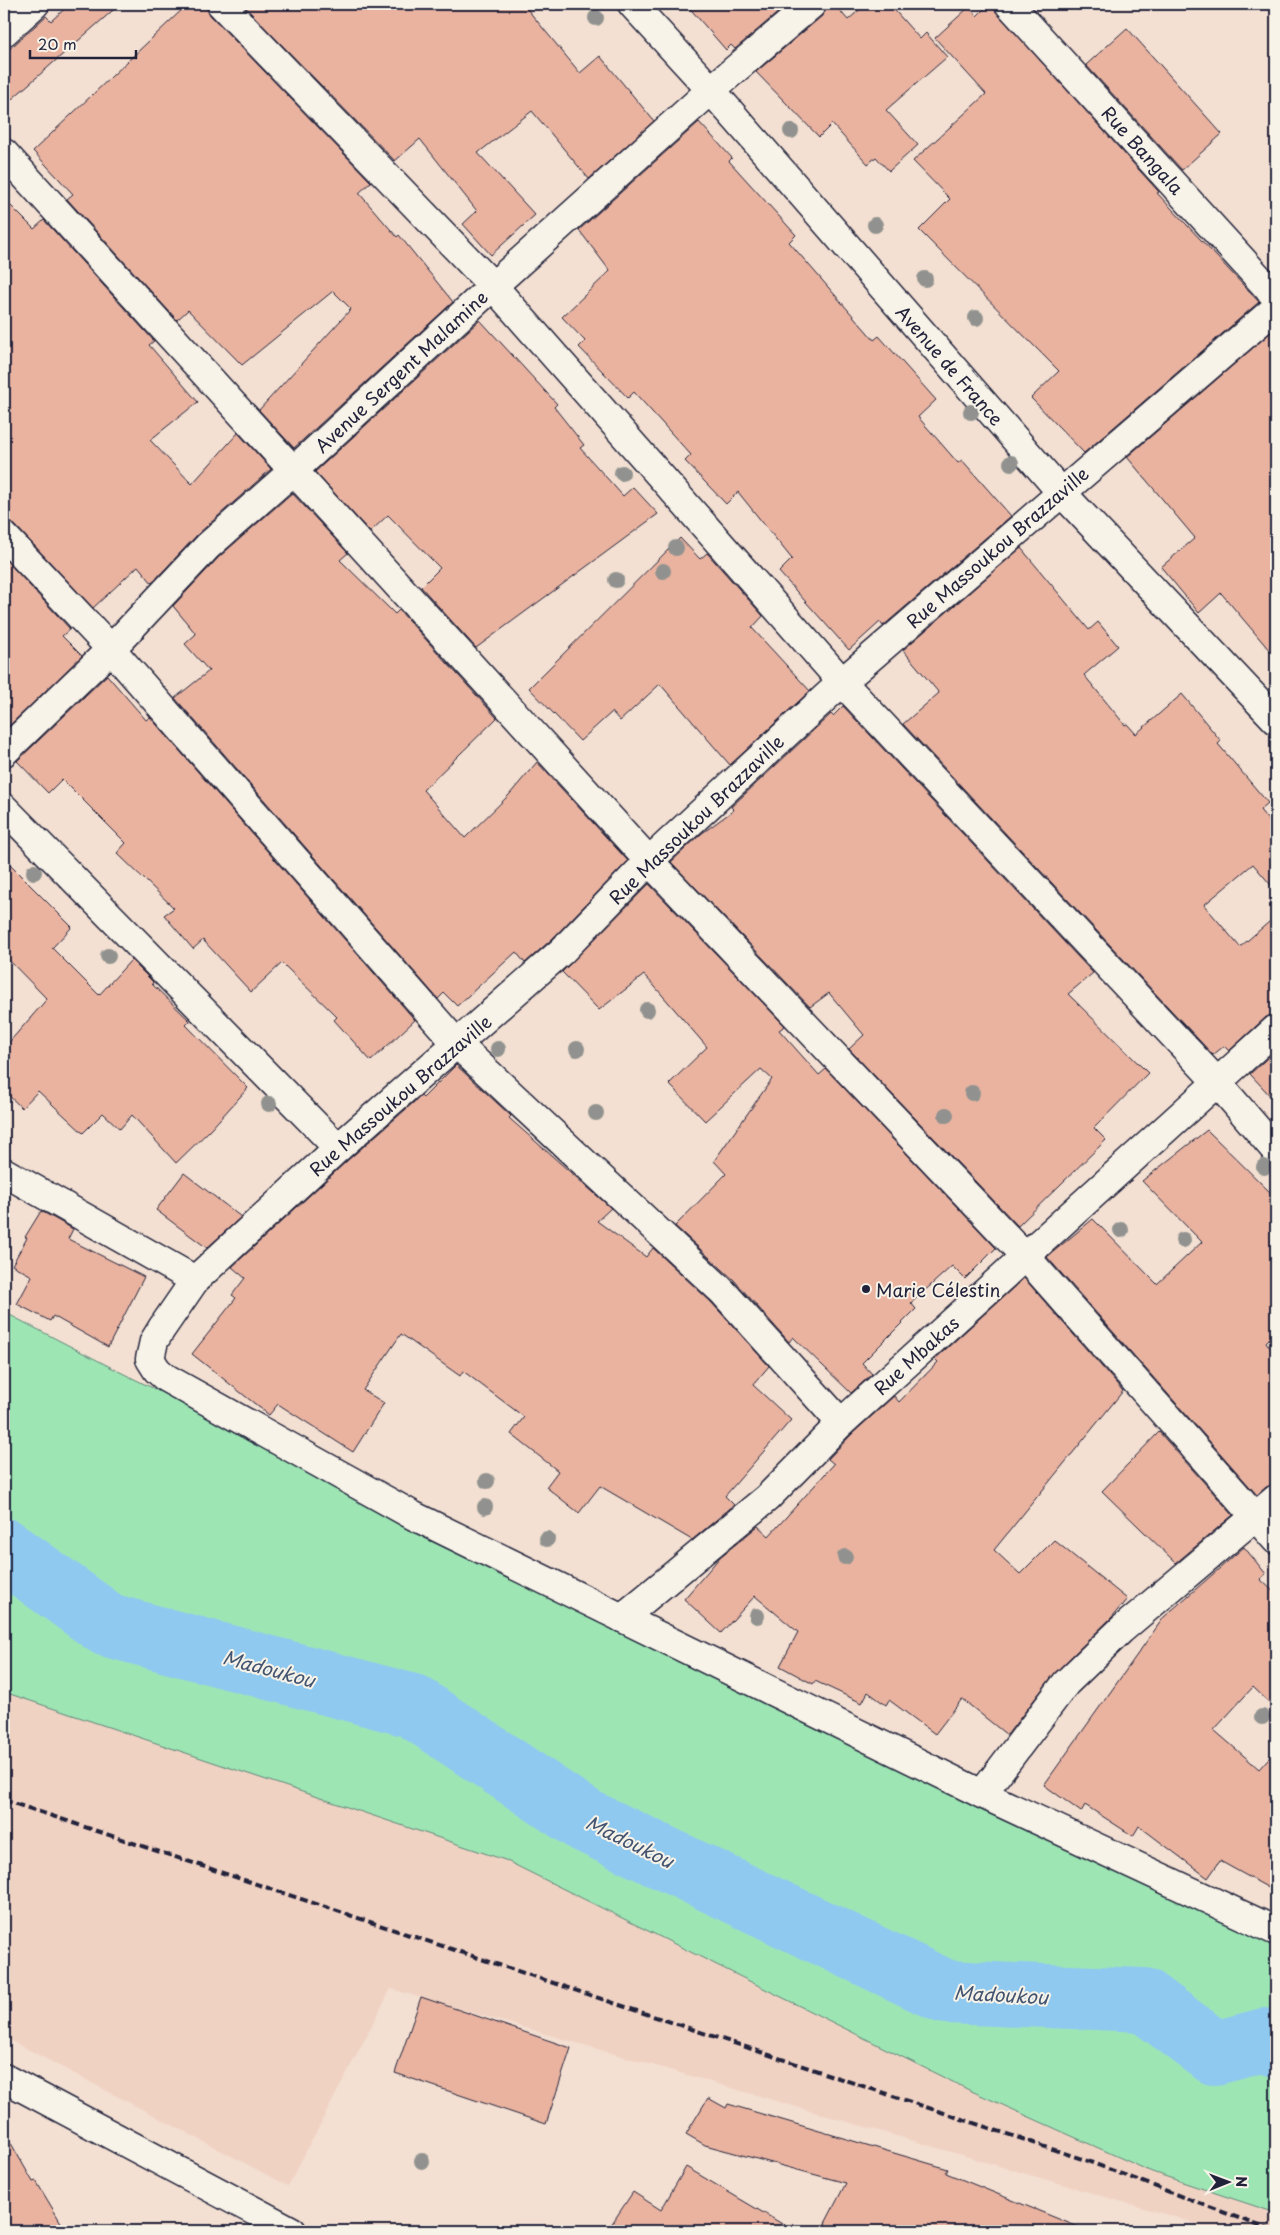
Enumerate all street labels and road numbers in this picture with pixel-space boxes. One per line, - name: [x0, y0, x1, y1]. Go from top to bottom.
- street label: Rue Bangala: [1096, 100, 1191, 201]
- street label: Avenue Sergent Malamine: [308, 283, 494, 459]
- street label: Avenue de France: [890, 299, 1010, 431]
- street label: Rue Massoukou Brazzaville: [900, 460, 1094, 634]
- street label: Rue Massoukou Brazzaville: [602, 728, 790, 910]
- street label: Rue Massoukou Brazzaville: [303, 1008, 497, 1182]
- street label: Rue Mbakas: [867, 1309, 965, 1401]

